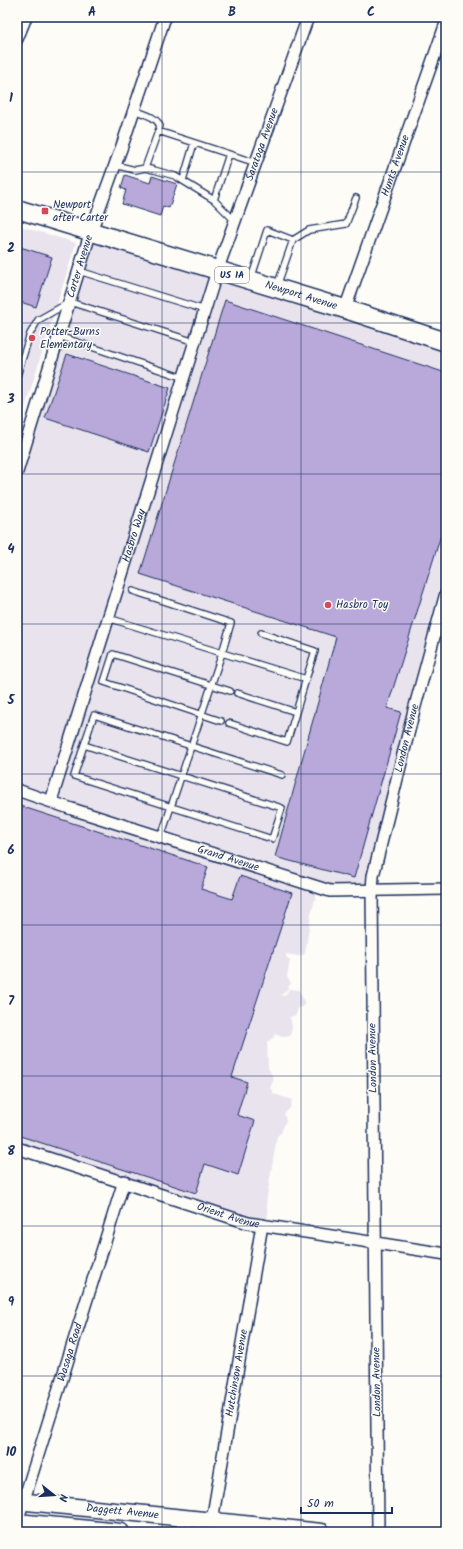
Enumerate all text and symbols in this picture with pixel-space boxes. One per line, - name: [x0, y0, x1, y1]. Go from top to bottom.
- text: A: [88, 2, 96, 23]
- text: B: [228, 2, 236, 23]
- text: C: [367, 2, 375, 23]
- text: 1: [9, 88, 13, 109]
- street label: Saratoga Avenue: [241, 105, 284, 183]
- street label: Hunts Avenue: [376, 132, 415, 199]
- place label: Newport after Carter: [53, 196, 109, 227]
- marker: Newport after Carter: [40, 206, 50, 216]
- street label: Carter Avenue: [62, 233, 98, 300]
- text: 2: [7, 238, 15, 259]
- road number: US 1A: [215, 267, 249, 283]
- street label: Newport Avenue: [263, 276, 340, 315]
- place label: Potter-Burns Elementary: [40, 323, 100, 354]
- marker: Potter-Burns Elementary: [27, 333, 37, 343]
- text: 3: [6, 389, 15, 410]
- street label: Hasbro Way: [117, 506, 151, 565]
- text: 4: [7, 539, 15, 560]
- place label: Hasbro Toy: [336, 596, 389, 614]
- marker: Hasbro Toy: [323, 600, 333, 610]
- text: 5: [7, 690, 16, 711]
- street label: London Avenue: [390, 702, 424, 774]
- text: 6: [7, 840, 15, 861]
- street label: Grand Avenue: [195, 840, 261, 877]
- text: 7: [8, 991, 15, 1012]
- street label: London Avenue: [363, 1023, 383, 1093]
- text: 8: [7, 1141, 15, 1162]
- street label: Orient Avenue: [194, 1198, 261, 1234]
- text: 9: [8, 1292, 15, 1313]
- street label: Wasaga Road: [53, 1320, 88, 1384]
- street label: Hutchinson Avenue: [221, 1328, 253, 1418]
- street label: London Avenue: [367, 1347, 387, 1417]
- text: 10: [6, 1442, 17, 1463]
- north arrow: [34, 1475, 74, 1515]
- scale bar: [301, 1489, 392, 1515]
- text: N: [53, 1492, 72, 1504]
- text: 50 m: [307, 1494, 334, 1513]
- street label: Daggett Avenue: [85, 1499, 160, 1524]

